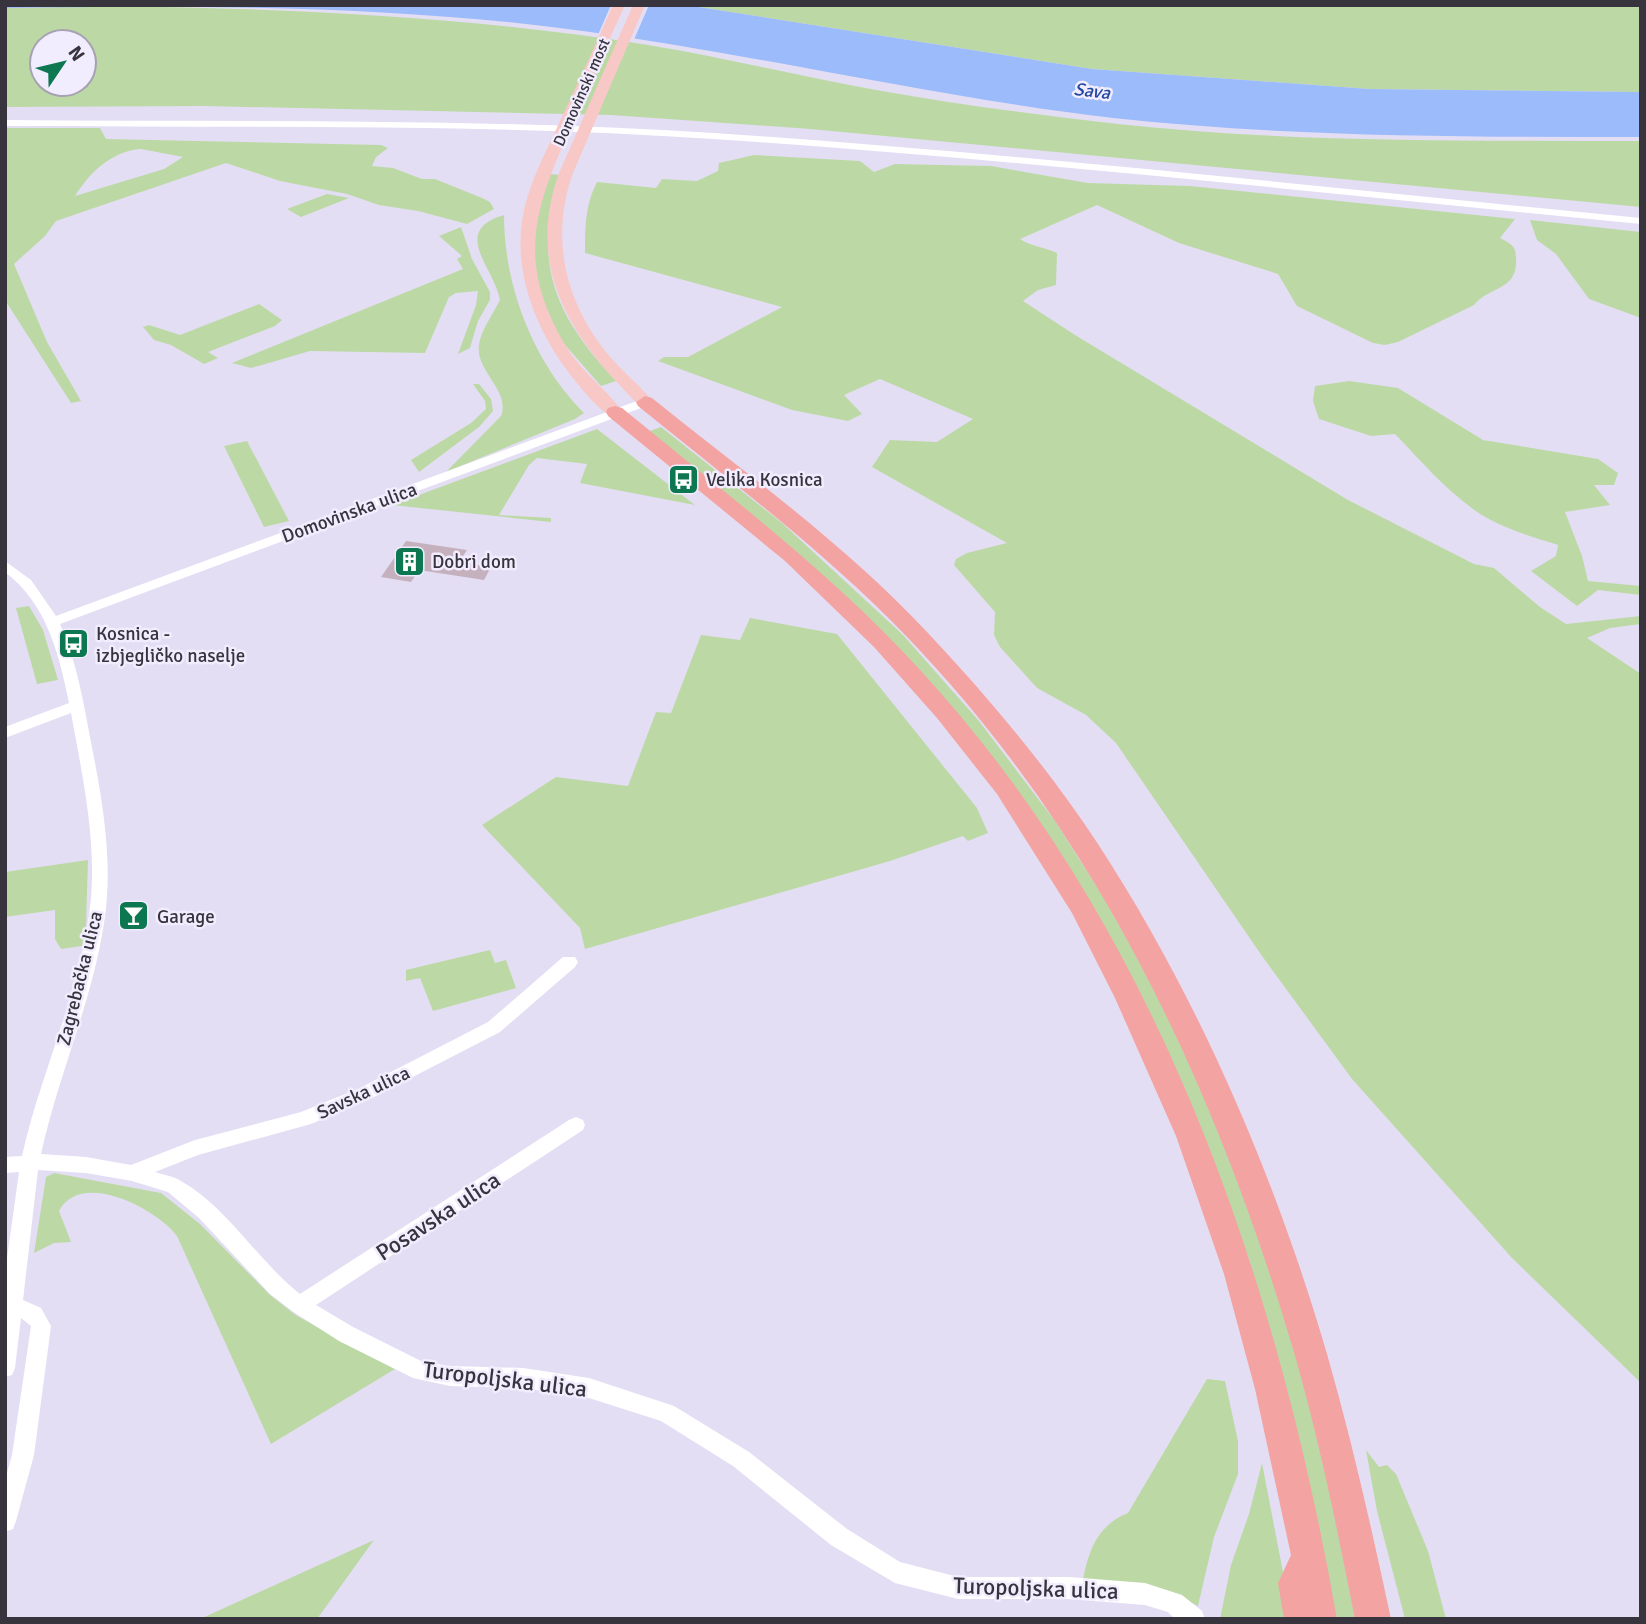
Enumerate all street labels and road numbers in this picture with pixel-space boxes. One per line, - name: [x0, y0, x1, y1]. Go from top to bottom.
- street label: Domovinski most: [549, 35, 615, 150]
- street label: Domovinska ulica: [278, 477, 420, 549]
- street label: Zagrebačka ulica: [52, 909, 108, 1048]
- street label: Savska ulica: [313, 1061, 414, 1125]
- street label: Posavska ulica: [371, 1165, 506, 1267]
- street label: Turopoljska ulica: [421, 1355, 589, 1404]
- street label: Turopoljska ulica: [953, 1571, 1119, 1606]

